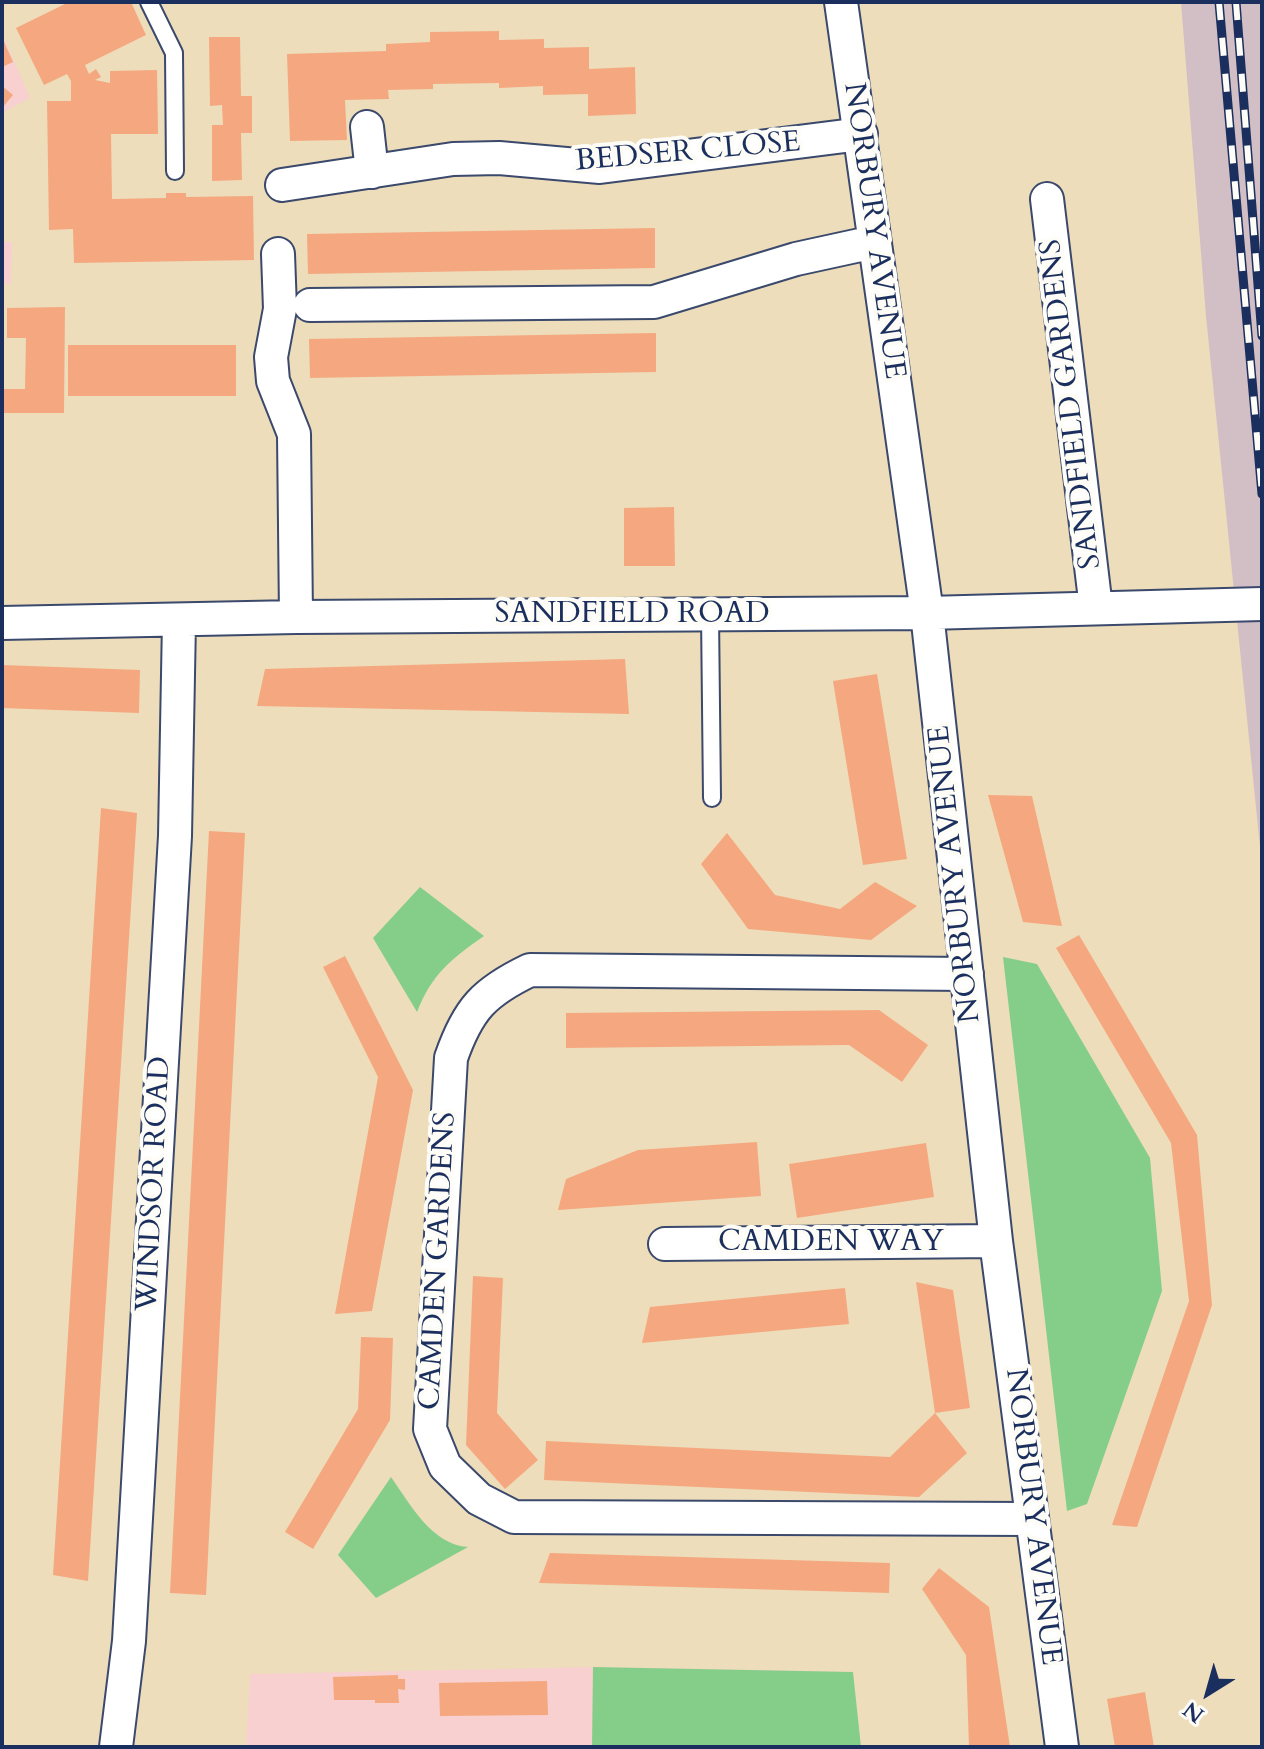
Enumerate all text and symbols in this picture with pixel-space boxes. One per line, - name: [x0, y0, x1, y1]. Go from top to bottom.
- street label: NORBURY AVENUE: [834, 80, 912, 382]
- street label: BEDSER CLOSE: [574, 125, 802, 181]
- street label: SANDFIELD GARDENS: [1034, 237, 1110, 571]
- street label: SANDFIELD ROAD: [494, 597, 770, 633]
- street label: NORBURY AVENUE: [922, 723, 990, 1025]
- street label: WINDSOR ROAD: [130, 1055, 180, 1313]
- street label: CAMDEN GARDENS: [413, 1111, 465, 1411]
- street label: CAMDEN WAY: [718, 1225, 944, 1261]
- street label: NORBURY AVENUE: [996, 1366, 1068, 1668]
- north arrow: [1168, 1653, 1248, 1733]
- text: N: [1177, 1694, 1210, 1730]

